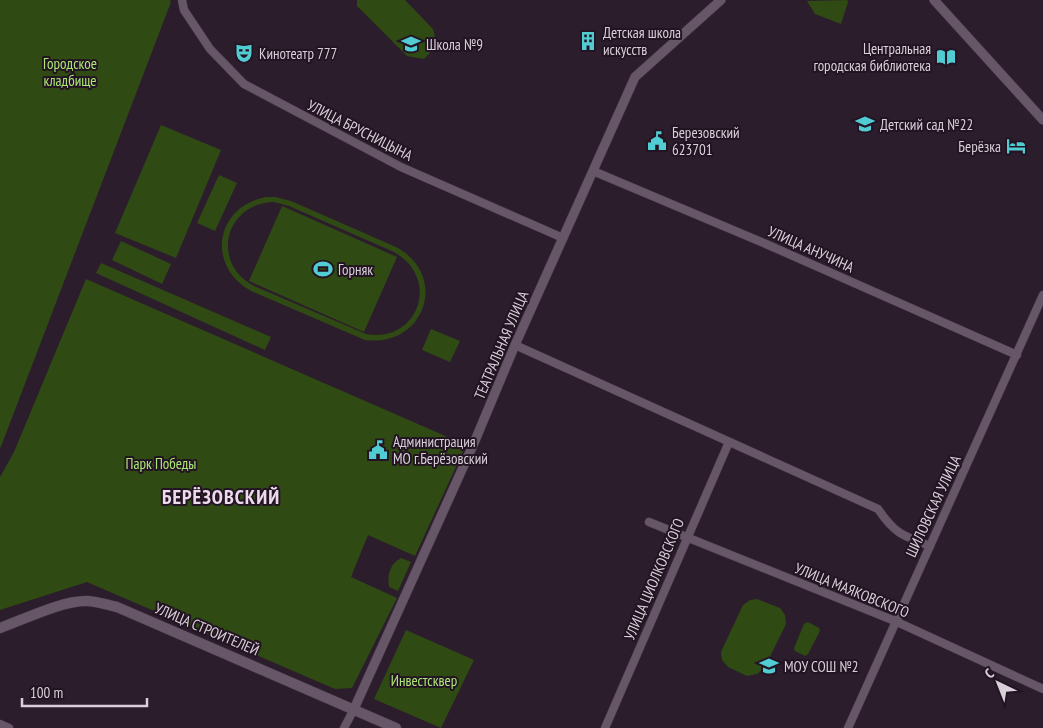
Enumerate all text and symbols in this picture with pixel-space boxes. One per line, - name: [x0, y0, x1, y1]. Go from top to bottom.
- place label: Детская школа искусств: [603, 23, 681, 59]
- building icon: Детская школа искусств: [577, 30, 599, 52]
- school or university icon: Школа №9: [400, 33, 422, 55]
- place label: Школа №9: [426, 35, 483, 54]
- place label: Центральная городская библиотека: [813, 39, 931, 75]
- theatre icon: Кинотеатр 777: [233, 42, 255, 64]
- place label: Кинотеатр 777: [259, 44, 337, 63]
- library icon: Центральная городская библиотека: [935, 46, 957, 68]
- park label: Городское кладбище: [43, 54, 97, 90]
- street label: УЛИЦА БРУСНИЦЫНА: [304, 95, 417, 165]
- school or university icon: Детский сад №22: [854, 113, 876, 135]
- place label: Детский сад №22: [880, 115, 973, 134]
- place label: Березовский 623701: [672, 123, 740, 159]
- public building icon: Березовский 623701: [646, 130, 668, 152]
- hotel icon: Берёзка: [1005, 135, 1027, 157]
- place label: Берёзка: [958, 137, 1001, 156]
- street label: УЛИЦА АНУЧИНА: [765, 222, 858, 277]
- sports icon: Горняк: [312, 258, 334, 280]
- place label: Горняк: [338, 260, 373, 279]
- street label: ТЕАТРАЛЬНАЯ УЛИЦА: [470, 287, 533, 402]
- place label: Администрация МО г.Берёзовский: [393, 432, 488, 468]
- public building icon: Администрация МО г.Берёзовский: [367, 439, 389, 461]
- street label: ШИЛОВСКАЯ УЛИЦА: [901, 451, 965, 560]
- park label: Парк Победы: [126, 454, 196, 473]
- district label: БЕРЁЗОВСКИЙ: [162, 484, 280, 510]
- street label: УЛИЦА ЦИОЛКОВСКОГО: [620, 515, 688, 643]
- street label: УЛИЦА МАЯКОВСКОГО: [792, 558, 912, 622]
- street label: УЛИЦА СТРОИТЕЛЕЙ: [152, 598, 262, 660]
- school or university icon: МОУ СОШ №2: [758, 655, 780, 677]
- place label: МОУ СОШ №2: [784, 657, 859, 676]
- north arrow: [973, 658, 1023, 708]
- text: С: [981, 664, 998, 682]
- park label: Инвестсквер: [391, 671, 457, 690]
- scale bar: [22, 676, 148, 708]
- text: 100 m: [30, 683, 63, 702]

